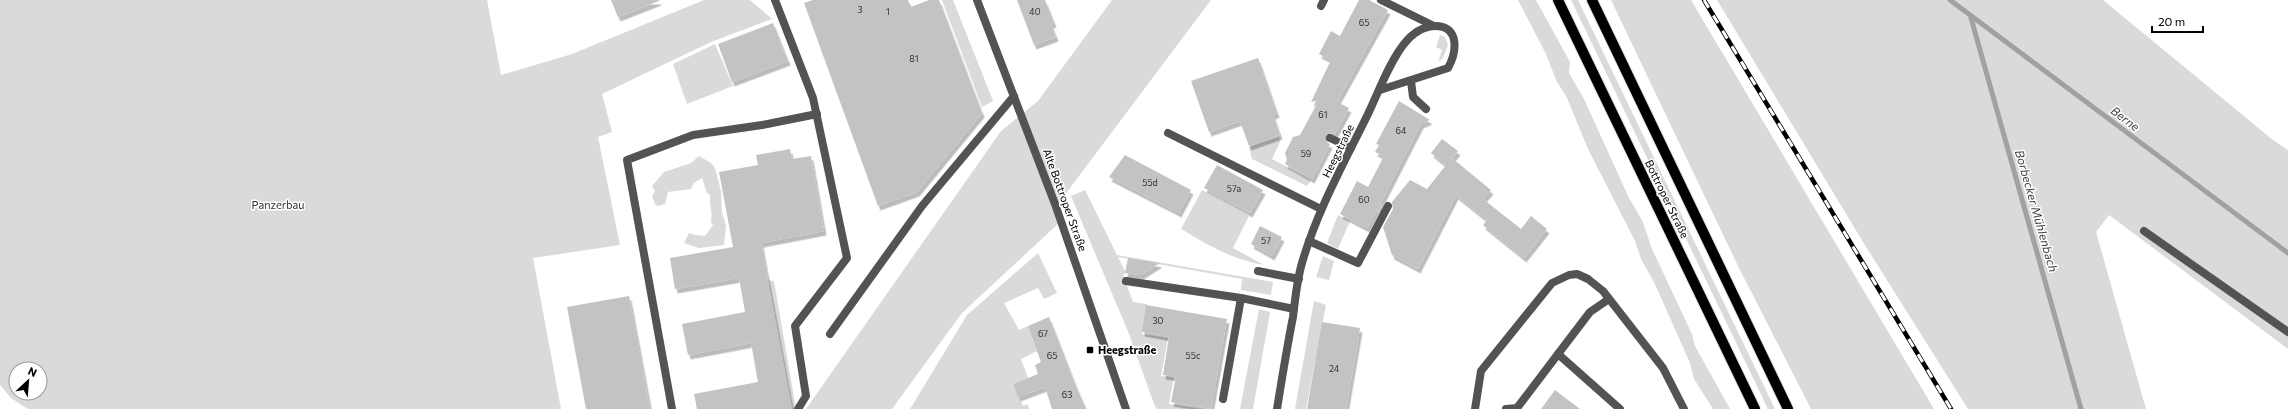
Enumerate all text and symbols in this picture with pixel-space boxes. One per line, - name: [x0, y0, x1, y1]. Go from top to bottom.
- house number: 3: [857, 4, 863, 15]
- house number: 1: [886, 6, 890, 17]
- house number: 40: [1029, 6, 1041, 17]
- scale bar: [2152, 8, 2203, 34]
- text: 20 m: [2158, 14, 2185, 28]
- house number: 65: [1359, 17, 1369, 28]
- house number: 81: [909, 53, 919, 64]
- water label: Berne: [2109, 103, 2143, 134]
- house number: 61: [1318, 109, 1328, 120]
- street label: Heegstraße: [1319, 122, 1356, 180]
- house number: 64: [1396, 125, 1407, 136]
- street label: Alte Bottroper Straße: [1041, 147, 1090, 253]
- house number: 59: [1301, 148, 1311, 159]
- water label: Borbecker Mühlenbach: [2013, 148, 2061, 273]
- street label: Bottroper Straße: [1643, 157, 1692, 240]
- house number: 55d: [1142, 177, 1158, 188]
- house number: 57a: [1227, 183, 1242, 194]
- house number: 60: [1358, 194, 1370, 205]
- park label: Panzerbau: [251, 198, 305, 211]
- house number: 57: [1261, 235, 1271, 246]
- house number: 30: [1152, 315, 1164, 326]
- house number: 67: [1038, 328, 1048, 339]
- place label: Heegstraße: [1098, 343, 1157, 356]
- marker: Heegstraße: [1085, 345, 1095, 355]
- house number: 65: [1047, 350, 1057, 361]
- house number: 55c: [1186, 350, 1201, 361]
- north arrow: [8, 361, 48, 401]
- house number: 24: [1329, 363, 1340, 374]
- text: N: [26, 364, 39, 379]
- house number: 63: [1062, 389, 1072, 400]

